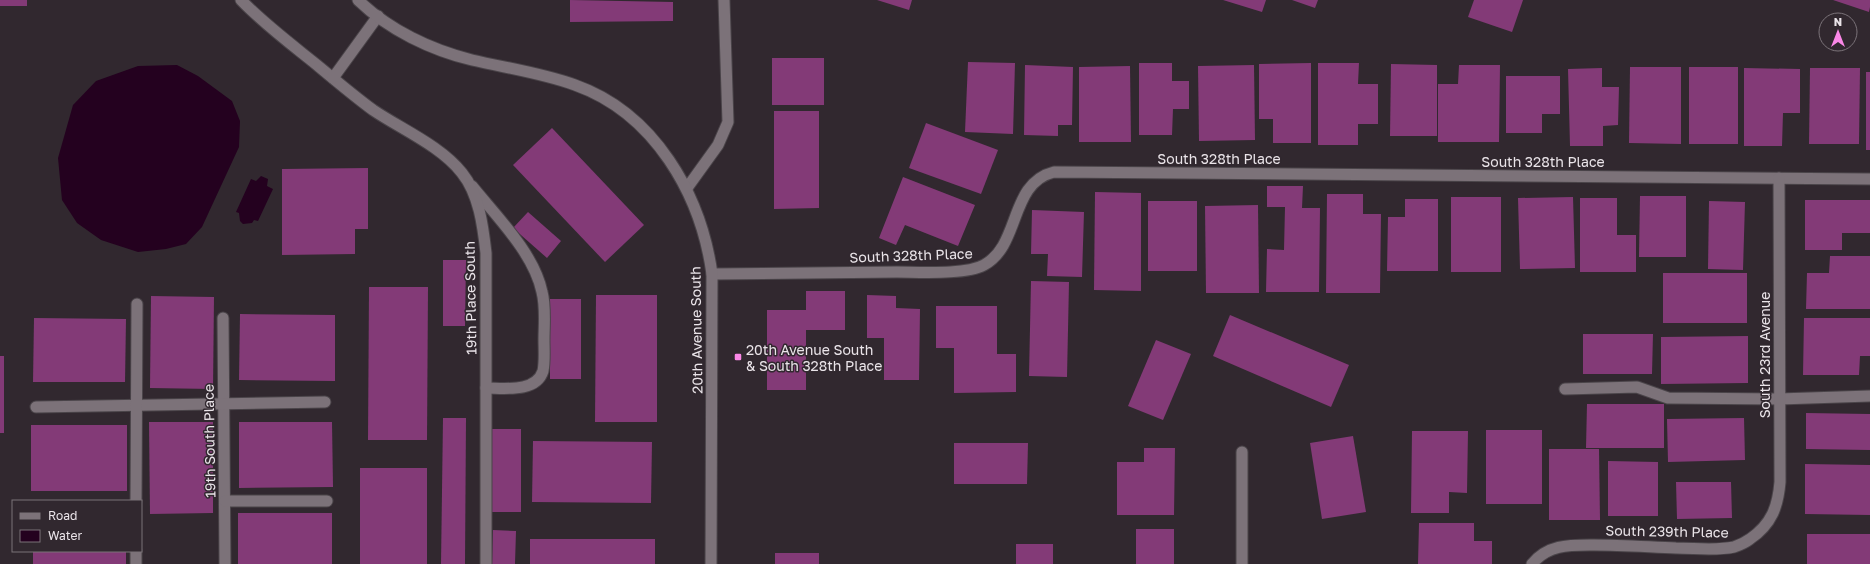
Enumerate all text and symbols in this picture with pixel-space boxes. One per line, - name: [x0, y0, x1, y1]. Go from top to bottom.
- north arrow: [1818, 12, 1858, 52]
- text: N: [1834, 15, 1842, 28]
- street label: South 328th Place: [1157, 150, 1281, 167]
- street label: South 328th Place: [1481, 153, 1605, 170]
- street label: 19th Place South: [461, 241, 479, 355]
- street label: South 328th Place: [849, 244, 973, 266]
- street label: 20th Avenue South: [686, 266, 706, 394]
- street label: South 23rd Avenue: [1756, 292, 1773, 418]
- place label: 20th Avenue South & South 328th Place: [746, 341, 882, 374]
- marker: 20th Avenue South & South 328th Place: [733, 352, 743, 362]
- street label: 19th South Place: [200, 384, 218, 498]
- legend: [12, 500, 142, 552]
- text: Road: [48, 508, 77, 523]
- street label: South 239th Place: [1605, 521, 1729, 541]
- text: Water: [48, 528, 82, 543]

